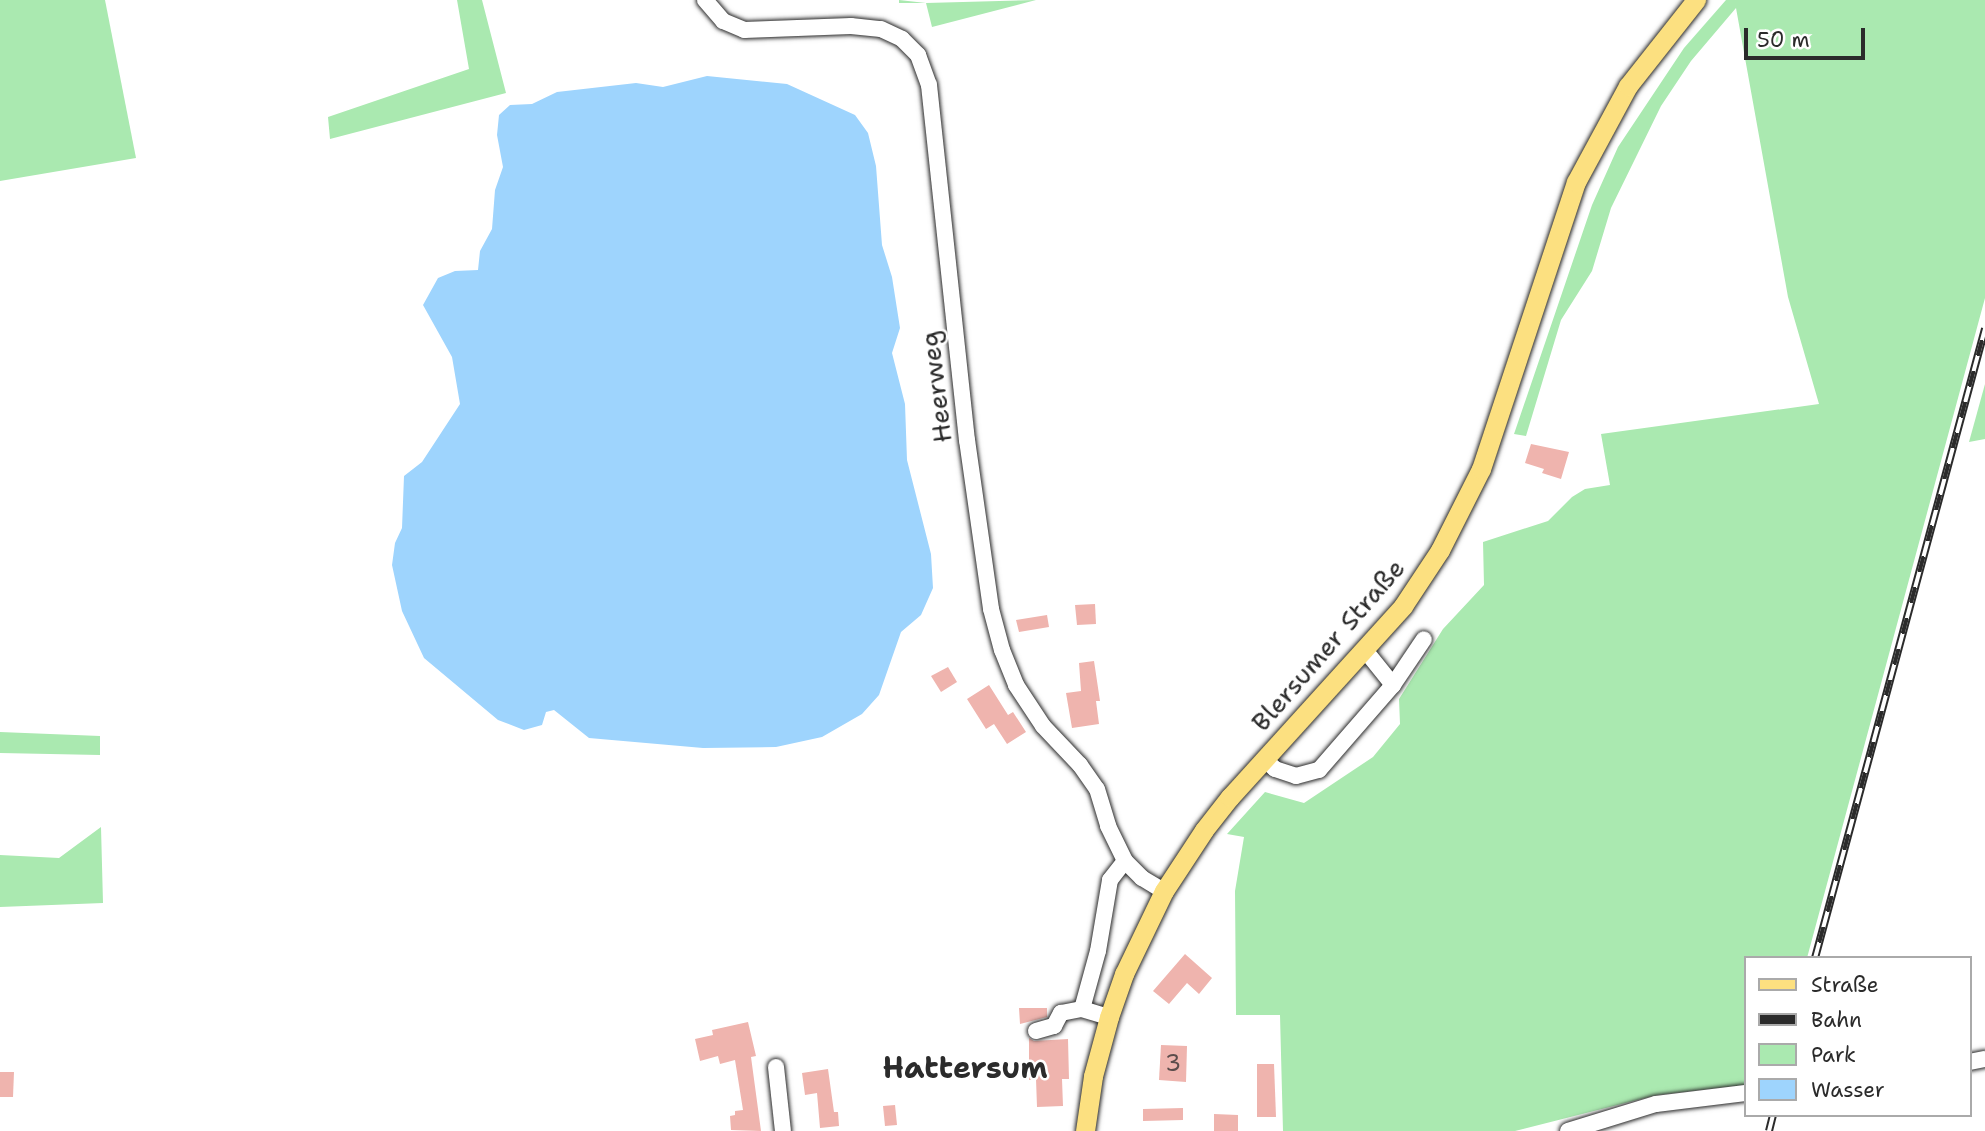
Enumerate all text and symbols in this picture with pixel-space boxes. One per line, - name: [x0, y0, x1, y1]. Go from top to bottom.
- scale bar: [1747, 14, 1868, 58]
- text: 50 m: [1757, 26, 1810, 54]
- street label: Heerweg: [914, 329, 958, 445]
- street label: Blersumer Straße: [1245, 553, 1411, 737]
- legend: [1744, 956, 1971, 1117]
- text: Straße: [1811, 971, 1879, 999]
- text: Bahn: [1811, 1006, 1862, 1034]
- text: Park: [1811, 1041, 1856, 1069]
- house number: 3: [1165, 1049, 1181, 1077]
- district label: Hattersum: [882, 1050, 1048, 1086]
- text: Wasser: [1811, 1076, 1885, 1104]

